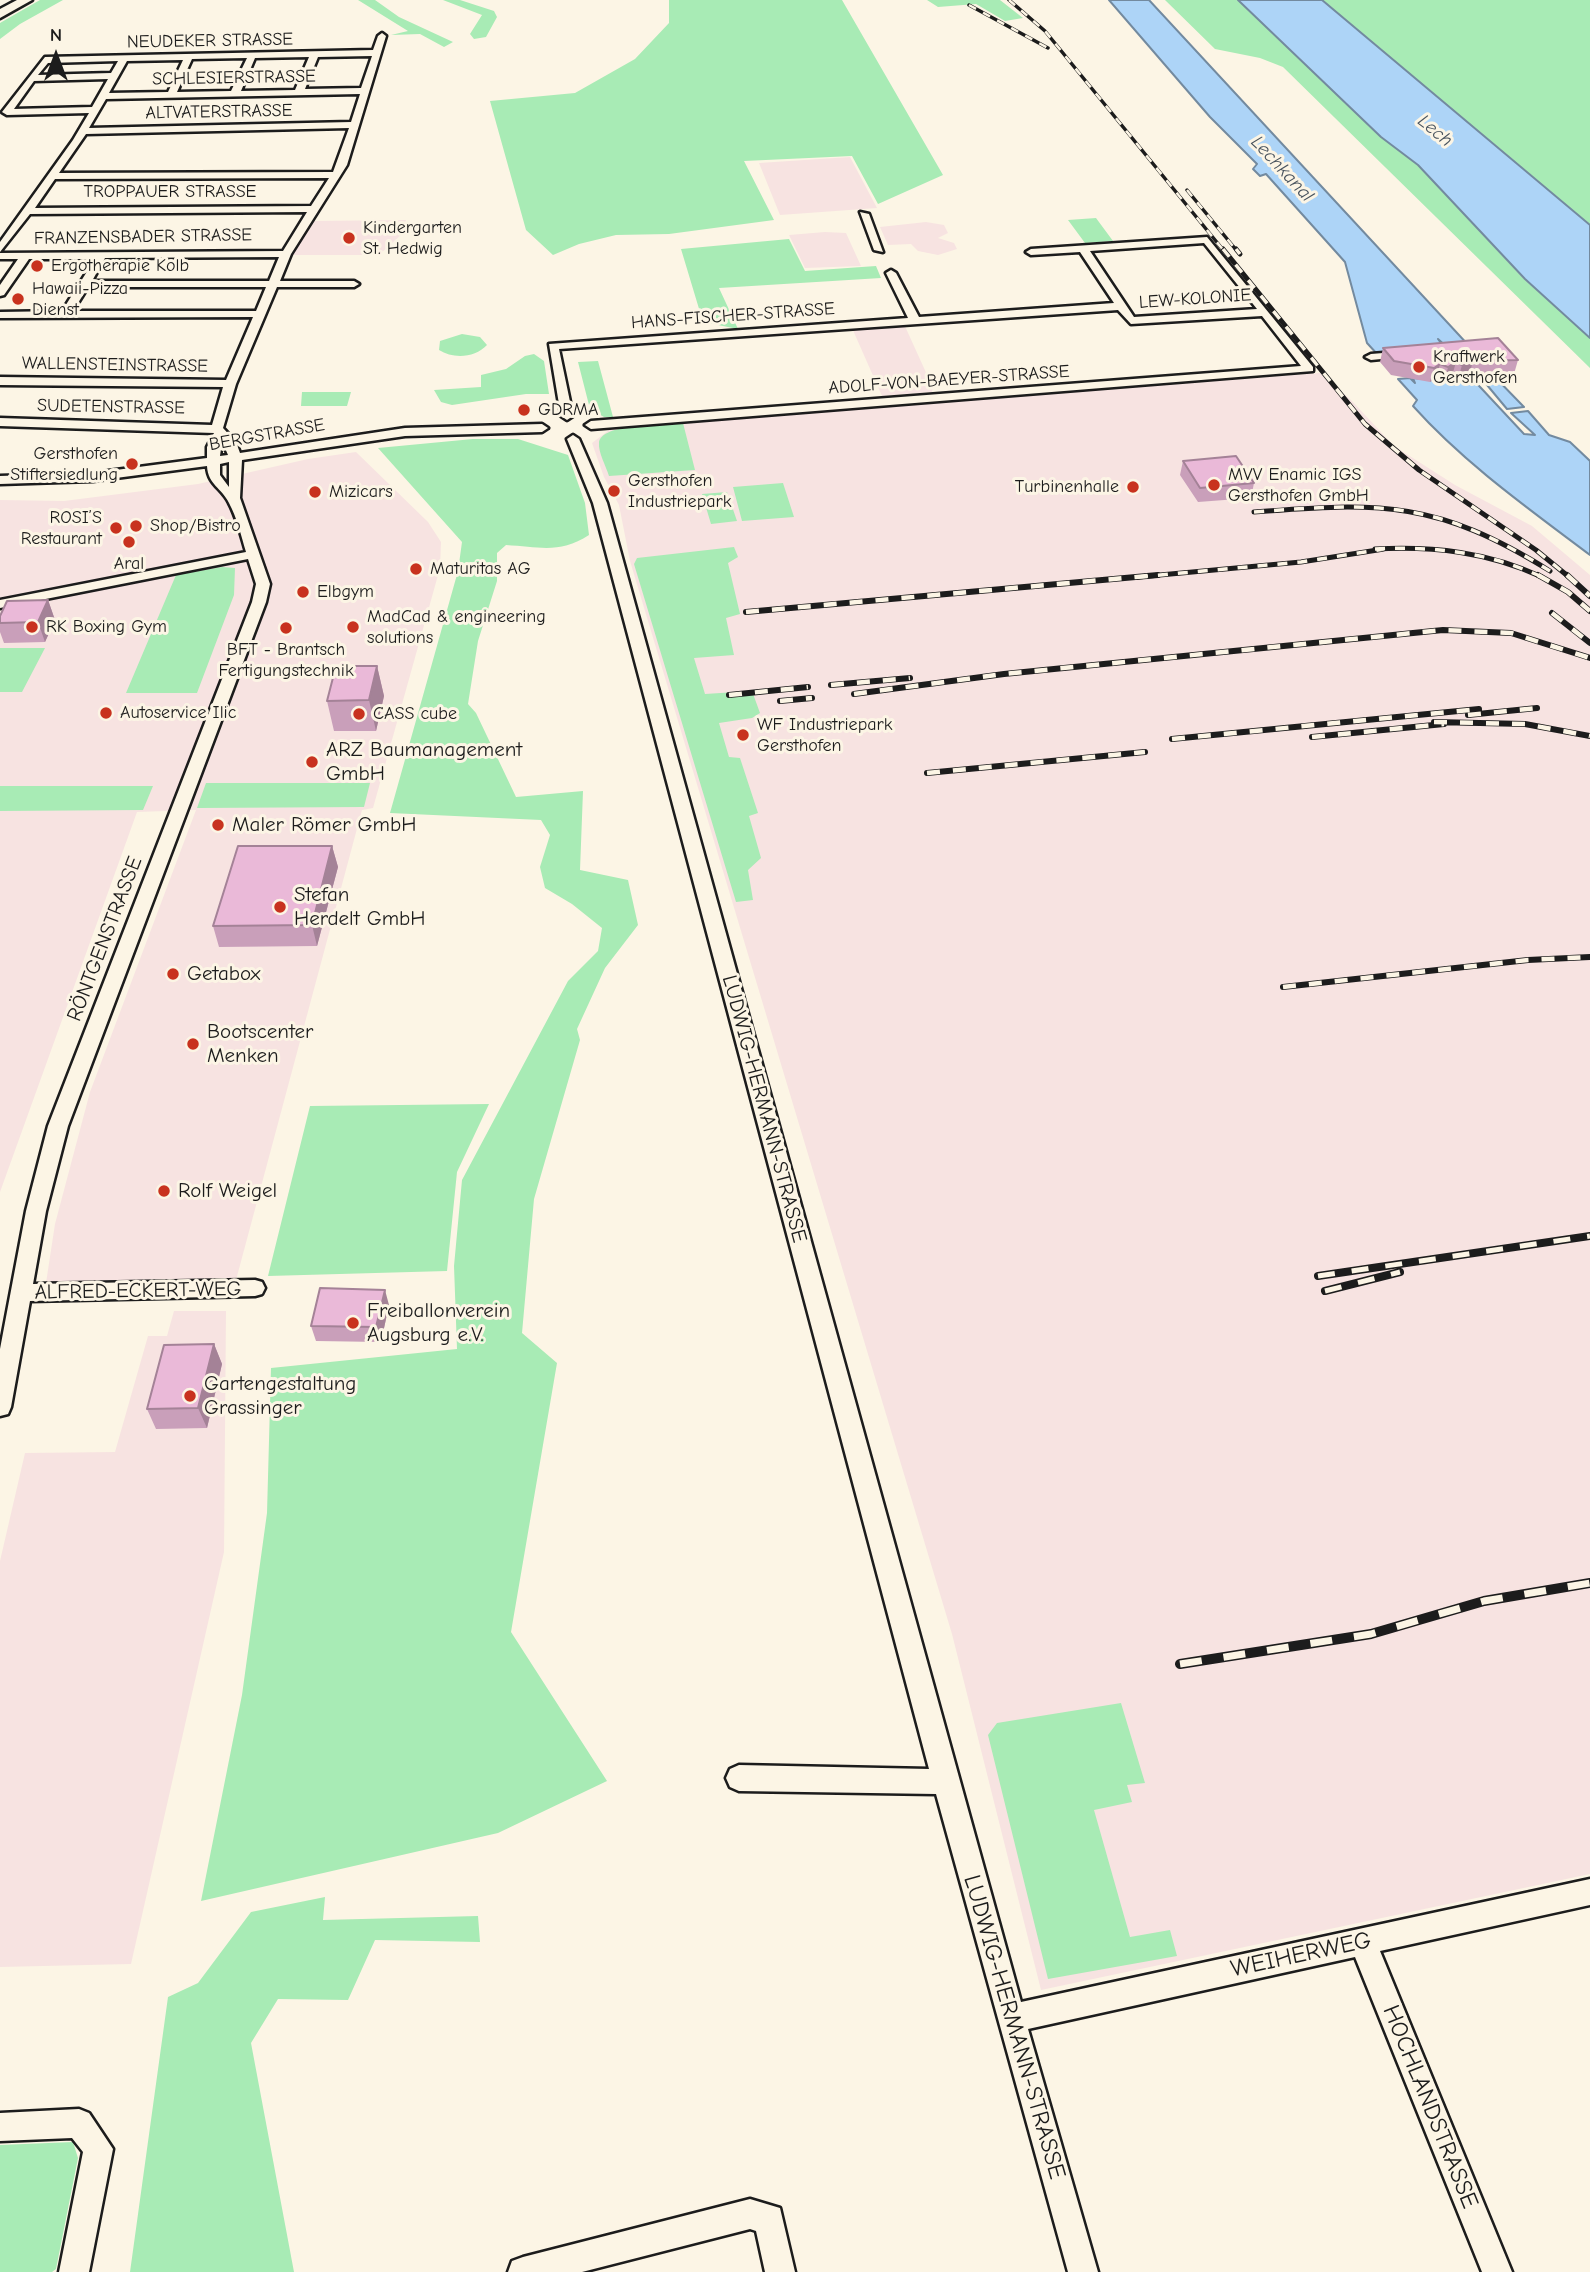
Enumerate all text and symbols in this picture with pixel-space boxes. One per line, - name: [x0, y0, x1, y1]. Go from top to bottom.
- north arrow: [21, 21, 91, 91]
- text: N: [50, 24, 62, 46]
- street label: NEUDEKER STRASSE: [127, 29, 293, 53]
- street label: SCHLESIERSTRASSE: [152, 66, 316, 90]
- street label: ALTVATERSTRASSE: [145, 100, 293, 124]
- water label: Lech: [1413, 110, 1457, 152]
- water label: Lechkanal: [1246, 131, 1318, 207]
- street label: TROPPAUER STRASSE: [84, 181, 256, 203]
- place label: Kindergarten St. Hedwig: [363, 217, 462, 260]
- street label: FRANZENSBADER STRASSE: [34, 224, 252, 250]
- marker: Kindergarten St. Hedwig: [341, 230, 357, 246]
- place label: Ergotherapie Kolb: [51, 255, 189, 277]
- marker: Ergotherapie Kolb: [29, 258, 45, 274]
- place label: Hawaii-Pizza Dienst: [32, 278, 128, 320]
- street label: LEW-KOLONIE: [1138, 284, 1252, 314]
- marker: Hawaii-Pizza Dienst: [10, 291, 26, 307]
- street label: HANS-FISCHER-STRASSE: [630, 298, 836, 334]
- place label: Kraftwerk Gersthofen: [1433, 346, 1517, 388]
- street label: WALLENSTEINSTRASSE: [22, 353, 208, 377]
- marker: Kraftwerk Gersthofen: [1411, 359, 1427, 375]
- street label: ADOLF-VON-BAEYER-STRASSE: [828, 361, 1070, 399]
- street label: SUDETENSTRASSE: [37, 395, 185, 419]
- place label: GDRMA: [538, 399, 598, 421]
- marker: GDRMA: [516, 402, 532, 418]
- street label: BERGSTRASSE: [208, 414, 326, 456]
- place label: Gersthofen Stiftersiedlung: [10, 443, 118, 486]
- marker: Gersthofen Stiftersiedlung: [124, 456, 140, 472]
- place label: MVV Enamic IGS Gersthofen GmbH: [1228, 464, 1369, 506]
- place label: Gersthofen Industriepark: [628, 470, 731, 512]
- place label: Turbinenhalle: [1015, 476, 1119, 498]
- marker: MVV Enamic IGS Gersthofen GmbH: [1206, 477, 1222, 493]
- marker: Turbinenhalle: [1125, 479, 1141, 495]
- place label: Mizicars: [329, 481, 393, 503]
- marker: Gersthofen Industriepark: [606, 483, 622, 499]
- marker: Mizicars: [307, 484, 323, 500]
- place label: ROSI’S Restaurant: [21, 507, 102, 550]
- place label: Shop/Bistro: [150, 515, 241, 537]
- marker: Shop/Bistro: [128, 518, 144, 534]
- marker: ROSI’S Restaurant: [108, 520, 124, 536]
- marker: Aral: [121, 534, 137, 550]
- place label: Aral: [114, 553, 144, 575]
- place label: Maturitas AG: [430, 558, 531, 580]
- marker: Maturitas AG: [408, 561, 424, 577]
- place label: Elbgym: [317, 581, 374, 603]
- marker: Elbgym: [295, 584, 311, 600]
- place label: MadCad & engineering solutions: [367, 606, 546, 648]
- place label: RK Boxing Gym: [46, 616, 167, 638]
- marker: RK Boxing Gym: [24, 619, 40, 635]
- marker: MadCad & engineering solutions: [345, 619, 361, 635]
- marker: BFT - Brantsch Fertigungstechnik: [278, 620, 294, 636]
- place label: BFT - Brantsch Fertigungstechnik: [218, 639, 354, 682]
- place label: Autoservice Ilic: [120, 702, 236, 724]
- place label: CASS cube: [373, 703, 457, 725]
- marker: Autoservice Ilic: [98, 705, 114, 721]
- marker: CASS cube: [351, 706, 367, 722]
- place label: WF Industriepark Gersthofen: [757, 714, 892, 756]
- marker: WF Industriepark Gersthofen: [735, 727, 751, 743]
- place label: ARZ Baumanagement GmbH: [326, 737, 522, 787]
- marker: ARZ Baumanagement GmbH: [304, 754, 320, 770]
- place label: Maler Römer GmbH: [232, 812, 416, 838]
- marker: Maler Römer GmbH: [210, 817, 226, 833]
- street label: RÖNTGENSTRASSE: [62, 853, 148, 1025]
- place label: Stefan Herdelt GmbH: [294, 882, 426, 932]
- marker: Stefan Herdelt GmbH: [272, 899, 288, 915]
- place label: Getabox: [187, 961, 261, 987]
- marker: Getabox: [165, 966, 181, 982]
- street label: LUDWIG-HERMANN-STRASSE: [716, 973, 812, 1245]
- place label: Bootscenter Menken: [207, 1019, 313, 1069]
- marker: Bootscenter Menken: [185, 1036, 201, 1052]
- place label: Rolf Weigel: [178, 1178, 277, 1204]
- marker: Rolf Weigel: [156, 1183, 172, 1199]
- street label: ALFRED-ECKERT-WEG: [34, 1277, 242, 1305]
- place label: Freiballonverein Augsburg e.V.: [367, 1298, 510, 1348]
- marker: Freiballonverein Augsburg e.V.: [345, 1315, 361, 1331]
- place label: Gartengestaltung Grassinger: [204, 1371, 356, 1421]
- marker: Gartengestaltung Grassinger: [182, 1388, 198, 1404]
- street label: LUDWIG-HERMANN-STRASSE: [957, 1872, 1071, 2182]
- street label: WEIHERWEG: [1228, 1926, 1374, 1984]
- street label: HOCHLANDSTRASSE: [1376, 2001, 1484, 2213]

